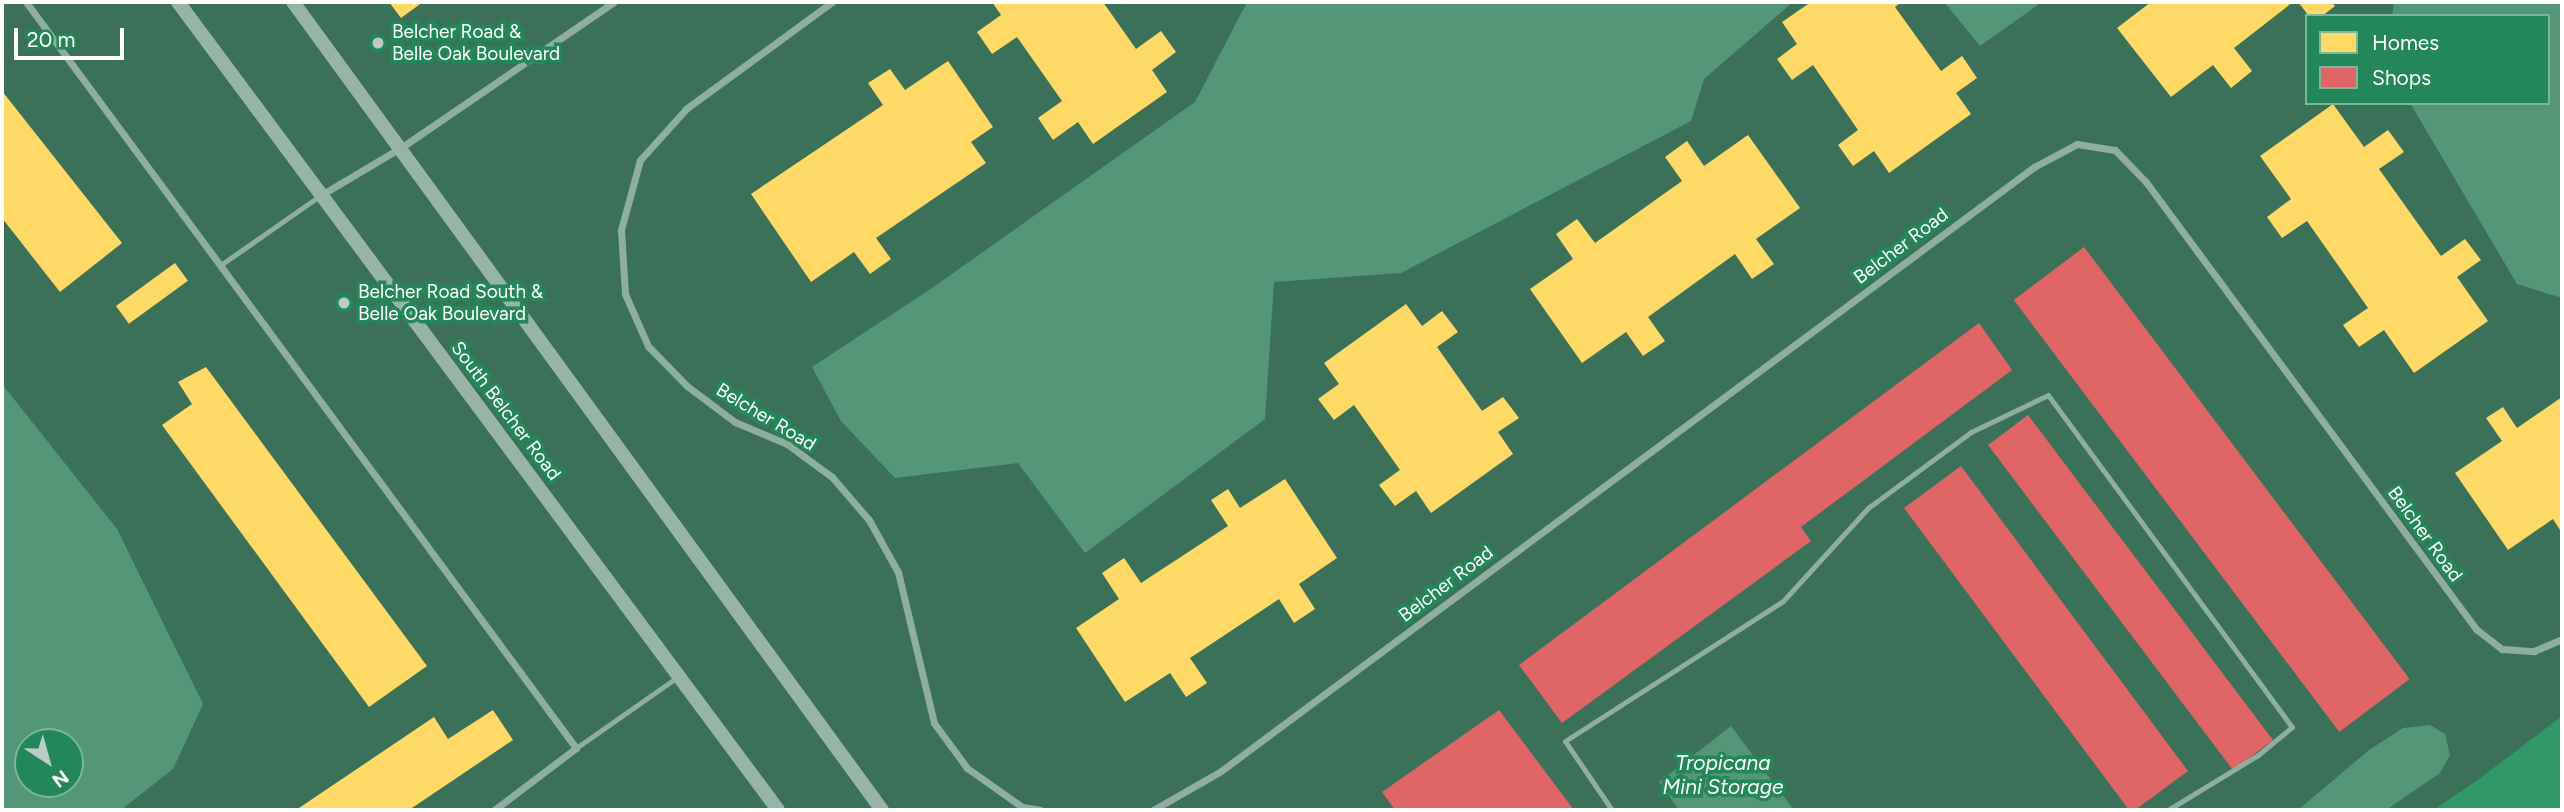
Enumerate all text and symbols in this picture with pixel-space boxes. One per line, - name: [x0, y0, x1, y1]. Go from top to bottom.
- scale bar: [18, 14, 128, 58]
- legend: [2305, 14, 2550, 105]
- place label: Belcher Road & Belle Oak Boulevard: [392, 21, 560, 65]
- text: 20 m: [27, 27, 75, 52]
- text: Homes: [2372, 30, 2439, 55]
- marker: Belcher Road & Belle Oak Boulevard: [370, 35, 386, 51]
- text: Shops: [2372, 65, 2431, 90]
- street label: Belcher Road: [1849, 203, 1953, 289]
- place label: Belcher Road South & Belle Oak Boulevard: [358, 281, 543, 325]
- marker: Belcher Road South & Belle Oak Boulevard: [336, 295, 352, 311]
- street label: South Belcher Road: [446, 337, 566, 485]
- street label: Belcher Road: [712, 378, 820, 456]
- street label: Belcher Road: [2383, 482, 2467, 586]
- street label: Belcher Road: [1394, 541, 1498, 627]
- north arrow: [14, 728, 84, 798]
- water label: Tropicana Mini Storage: [1663, 750, 1783, 800]
- text: N: [48, 765, 73, 792]

